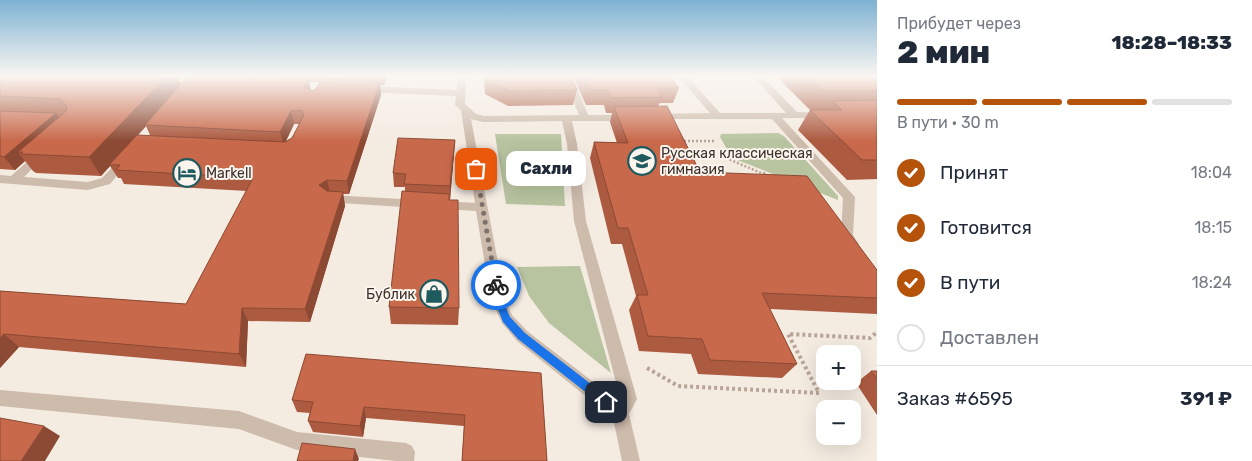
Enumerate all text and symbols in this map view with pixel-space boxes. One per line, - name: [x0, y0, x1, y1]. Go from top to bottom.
- text: Прибудет через: [897, 14, 1021, 33]
- text: 18:28–18:33: [1112, 31, 1232, 54]
- text: 2 мин: [897, 33, 990, 71]
- text: В пути · 30 m: [897, 113, 999, 132]
- place label: Русская классическая гимназия: [661, 145, 813, 178]
- school or university icon: Русская классическая гимназия: [627, 146, 657, 176]
- pin: [455, 148, 497, 190]
- callout: Сахли: [506, 152, 586, 186]
- icon: bag: [462, 155, 490, 183]
- hotel icon: Markell: [172, 158, 202, 188]
- text: Сахли: [520, 159, 572, 178]
- icon: check: [897, 159, 925, 187]
- text: Принят: [940, 161, 1008, 184]
- text: 18:04: [1191, 163, 1232, 182]
- place label: Markell: [206, 165, 252, 182]
- icon: check: [897, 214, 925, 242]
- text: Готовится: [940, 216, 1032, 239]
- text: 18:15: [1195, 218, 1232, 237]
- courier: [471, 260, 521, 310]
- icon: check: [897, 269, 925, 297]
- icon: bike: [482, 271, 510, 299]
- text: В пути: [940, 271, 1000, 294]
- text: 18:24: [1192, 273, 1232, 292]
- shop icon: Бублик: [419, 279, 449, 309]
- place label: Бублик: [366, 286, 415, 303]
- text: Доставлен: [940, 326, 1039, 349]
- map controls: [816, 345, 861, 445]
- button: +: [816, 345, 861, 390]
- pin: [585, 381, 627, 423]
- text: Заказ #6595: [897, 387, 1013, 410]
- text: 391 ₽: [1180, 387, 1232, 410]
- icon: home: [592, 388, 620, 416]
- button: −: [816, 400, 861, 445]

